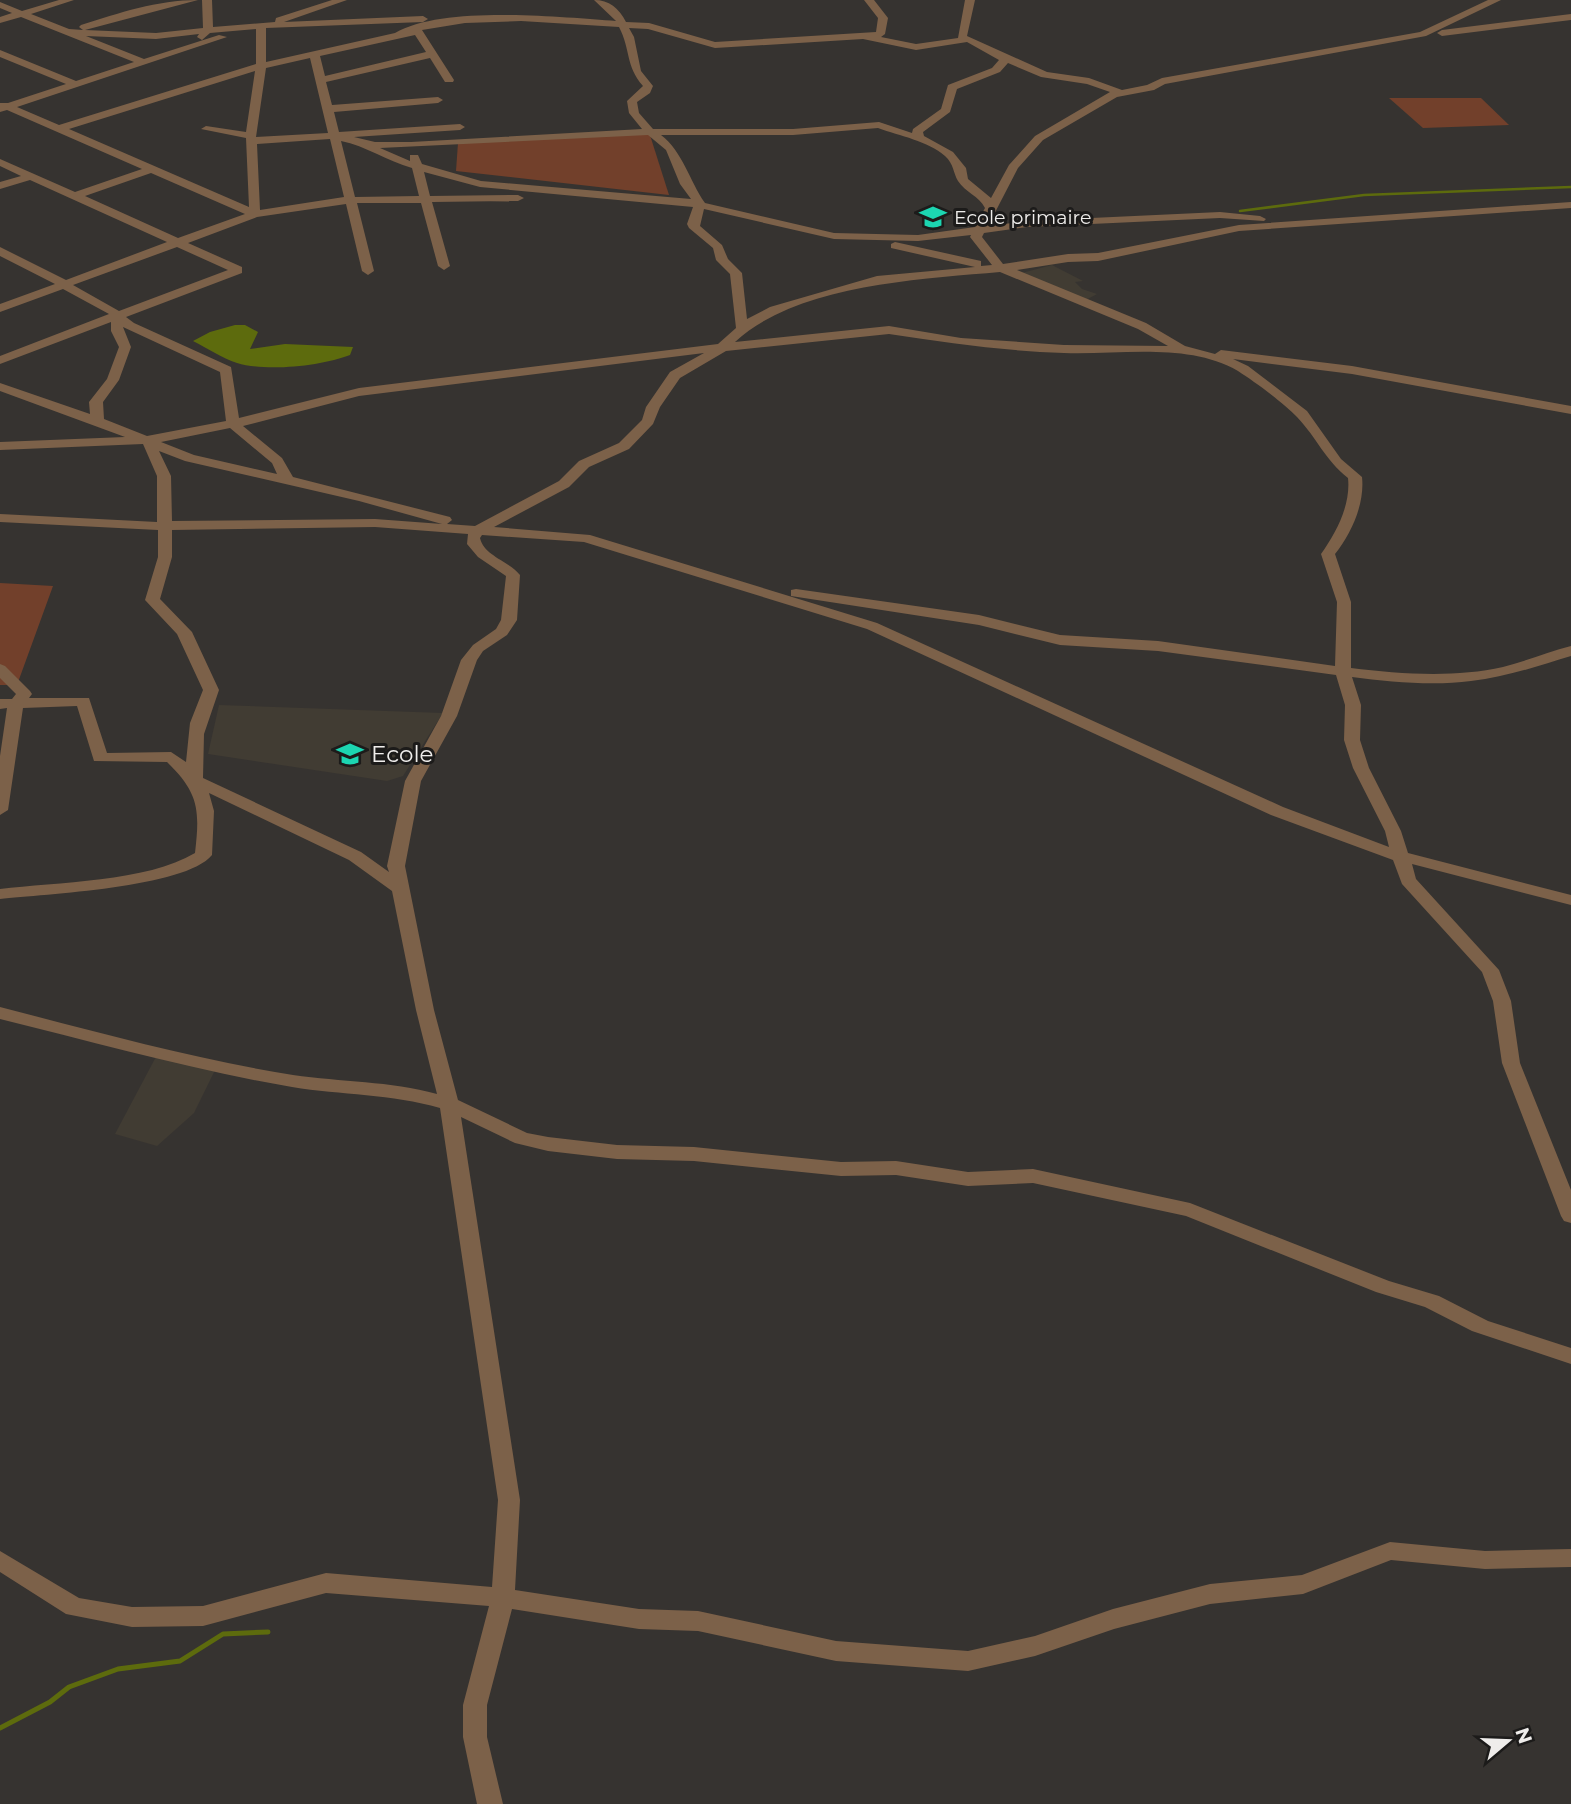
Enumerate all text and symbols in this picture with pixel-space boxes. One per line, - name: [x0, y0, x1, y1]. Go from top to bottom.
- school or university icon: Ecole primaire: [918, 202, 948, 232]
- place label: Ecole primaire: [954, 206, 1091, 229]
- school or university icon: Ecole: [335, 739, 365, 769]
- place label: Ecole: [371, 740, 433, 768]
- north arrow: [1473, 1706, 1543, 1776]
- text: N: [1510, 1725, 1537, 1747]

